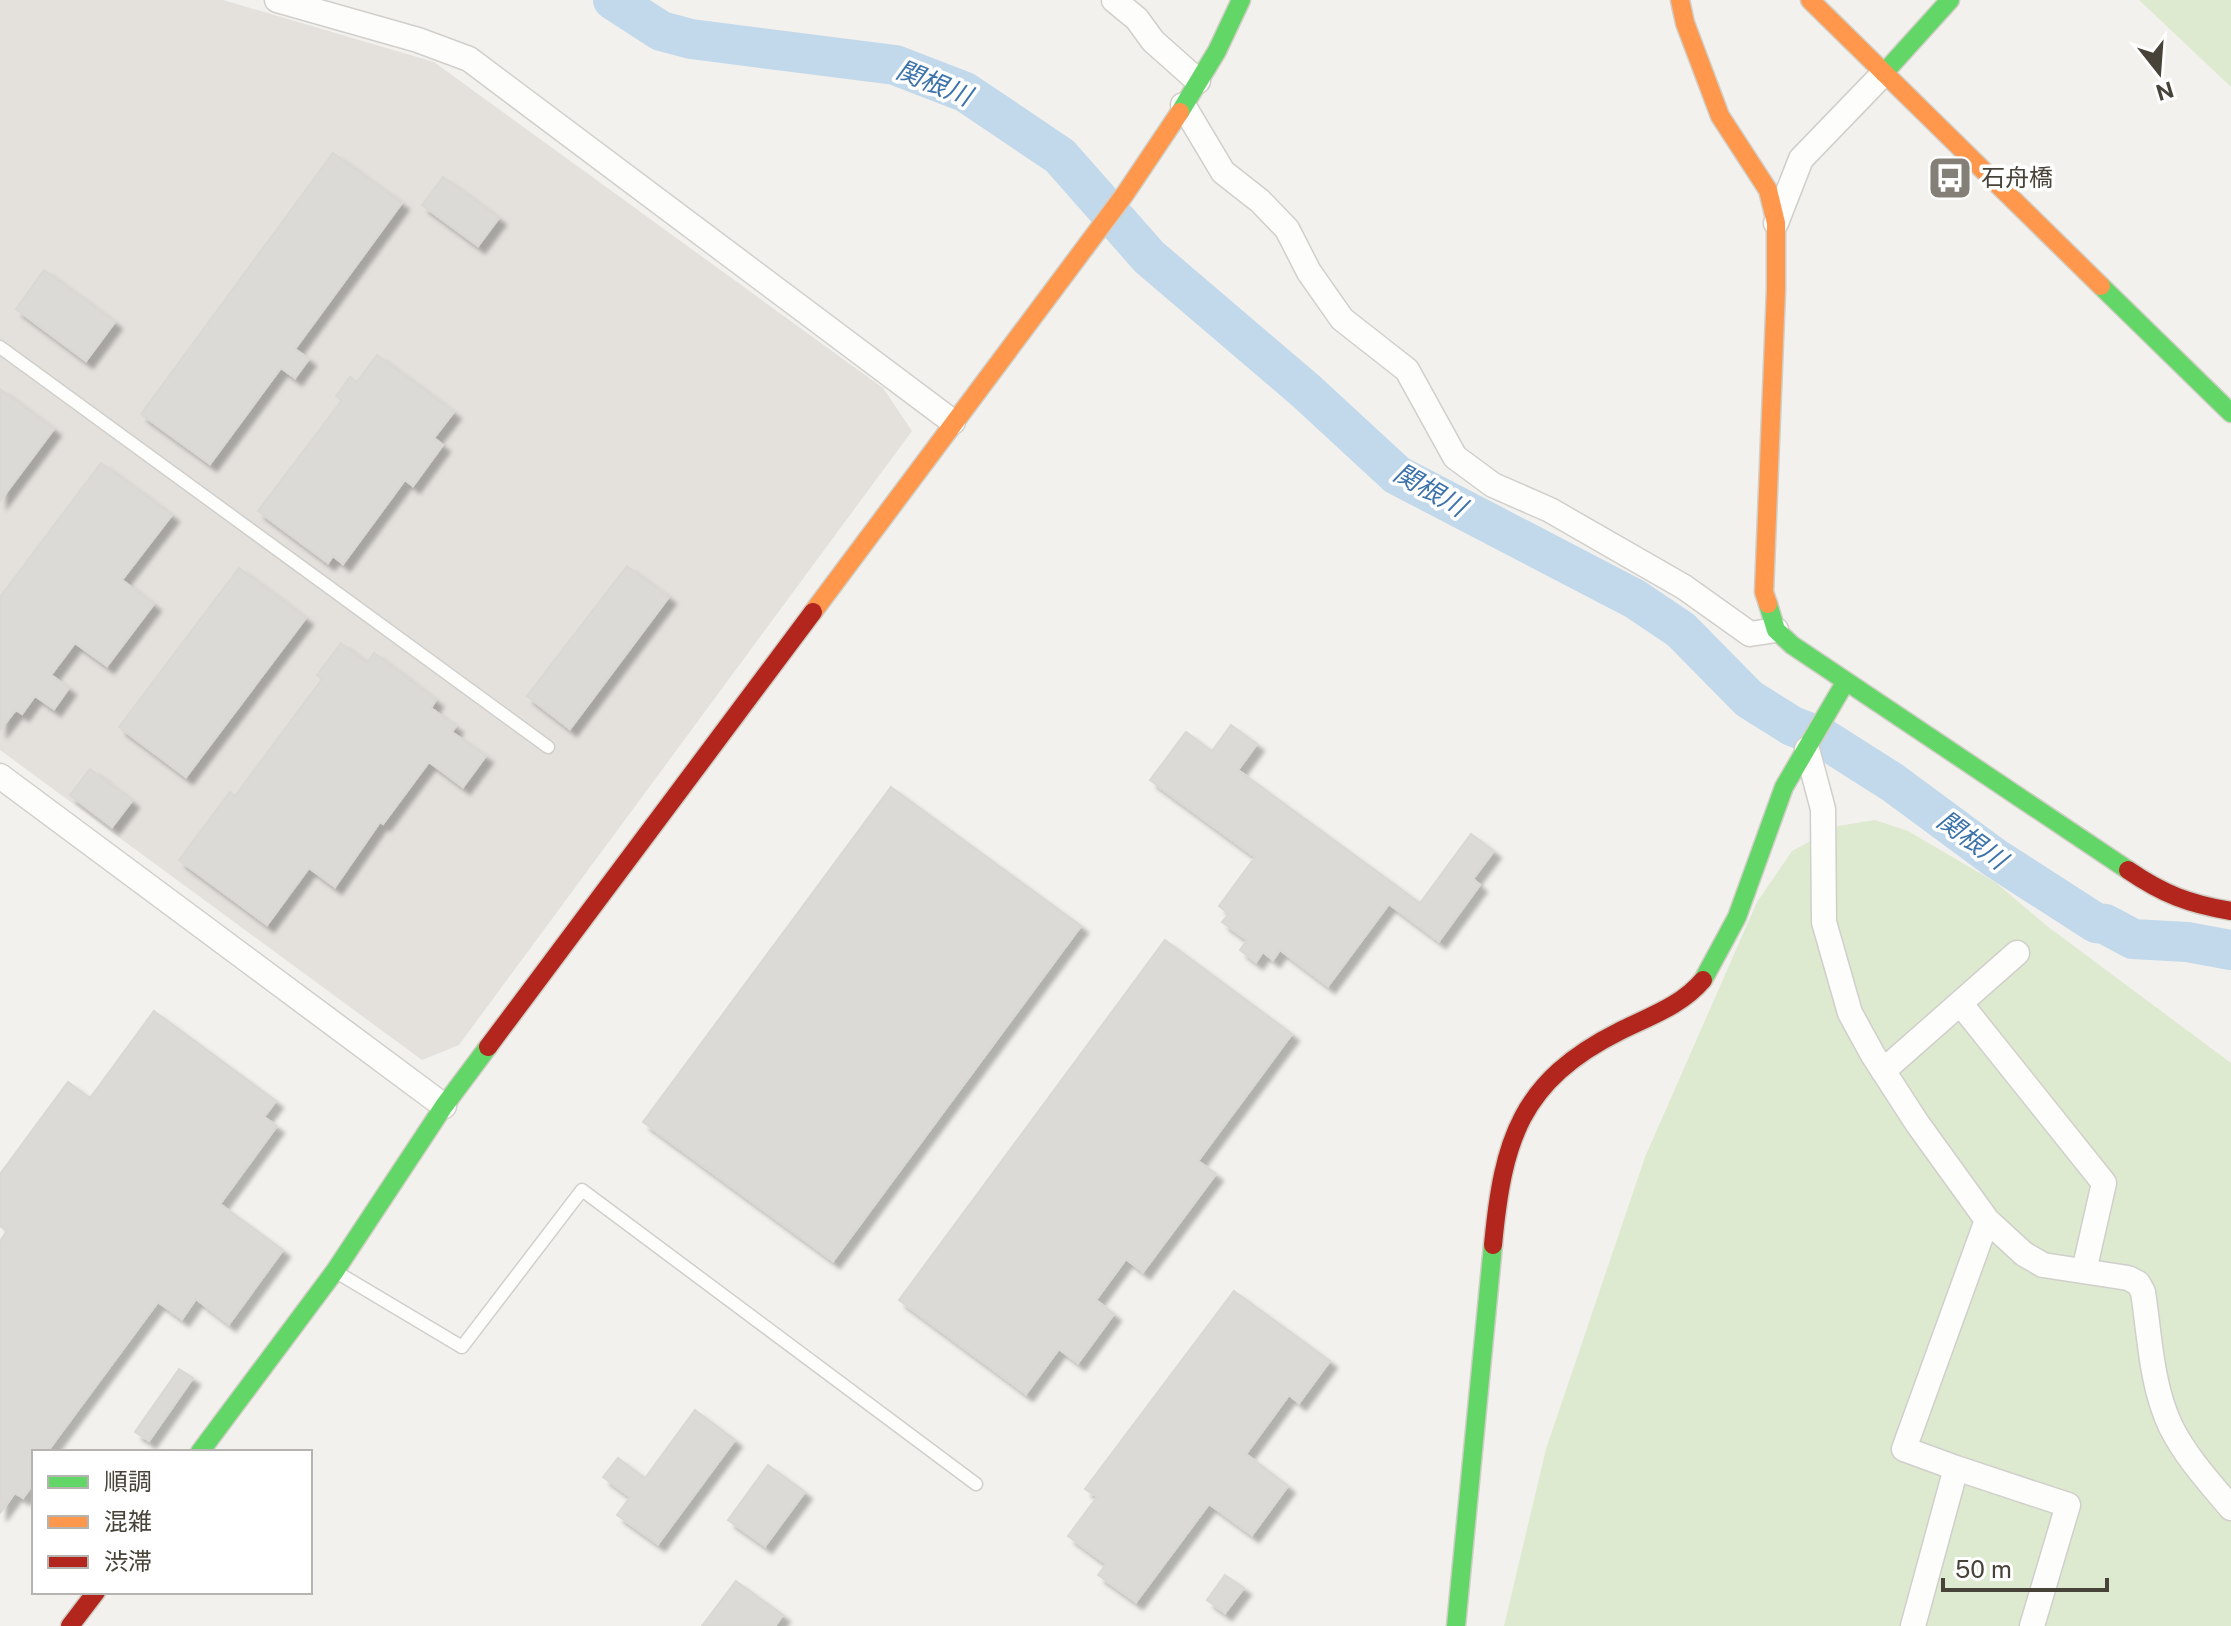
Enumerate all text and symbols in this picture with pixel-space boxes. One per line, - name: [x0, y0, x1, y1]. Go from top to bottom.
- north arrow: [2119, 32, 2199, 112]
- water label: 関根川: [892, 54, 979, 113]
- text: N: [2153, 76, 2177, 106]
- bus stop icon: 石舟橋: [1926, 154, 1974, 202]
- place label: 石舟橋: [1981, 163, 2053, 191]
- water label: 関根川: [1389, 457, 1474, 524]
- water label: 関根川: [1932, 804, 2015, 877]
- legend: [32, 1450, 312, 1594]
- text: 順調: [104, 1467, 152, 1495]
- text: 混雑: [104, 1507, 152, 1535]
- scale bar: [1943, 1542, 2107, 1592]
- text: 渋滞: [104, 1547, 152, 1575]
- text: 50 m: [1955, 1555, 2012, 1583]

